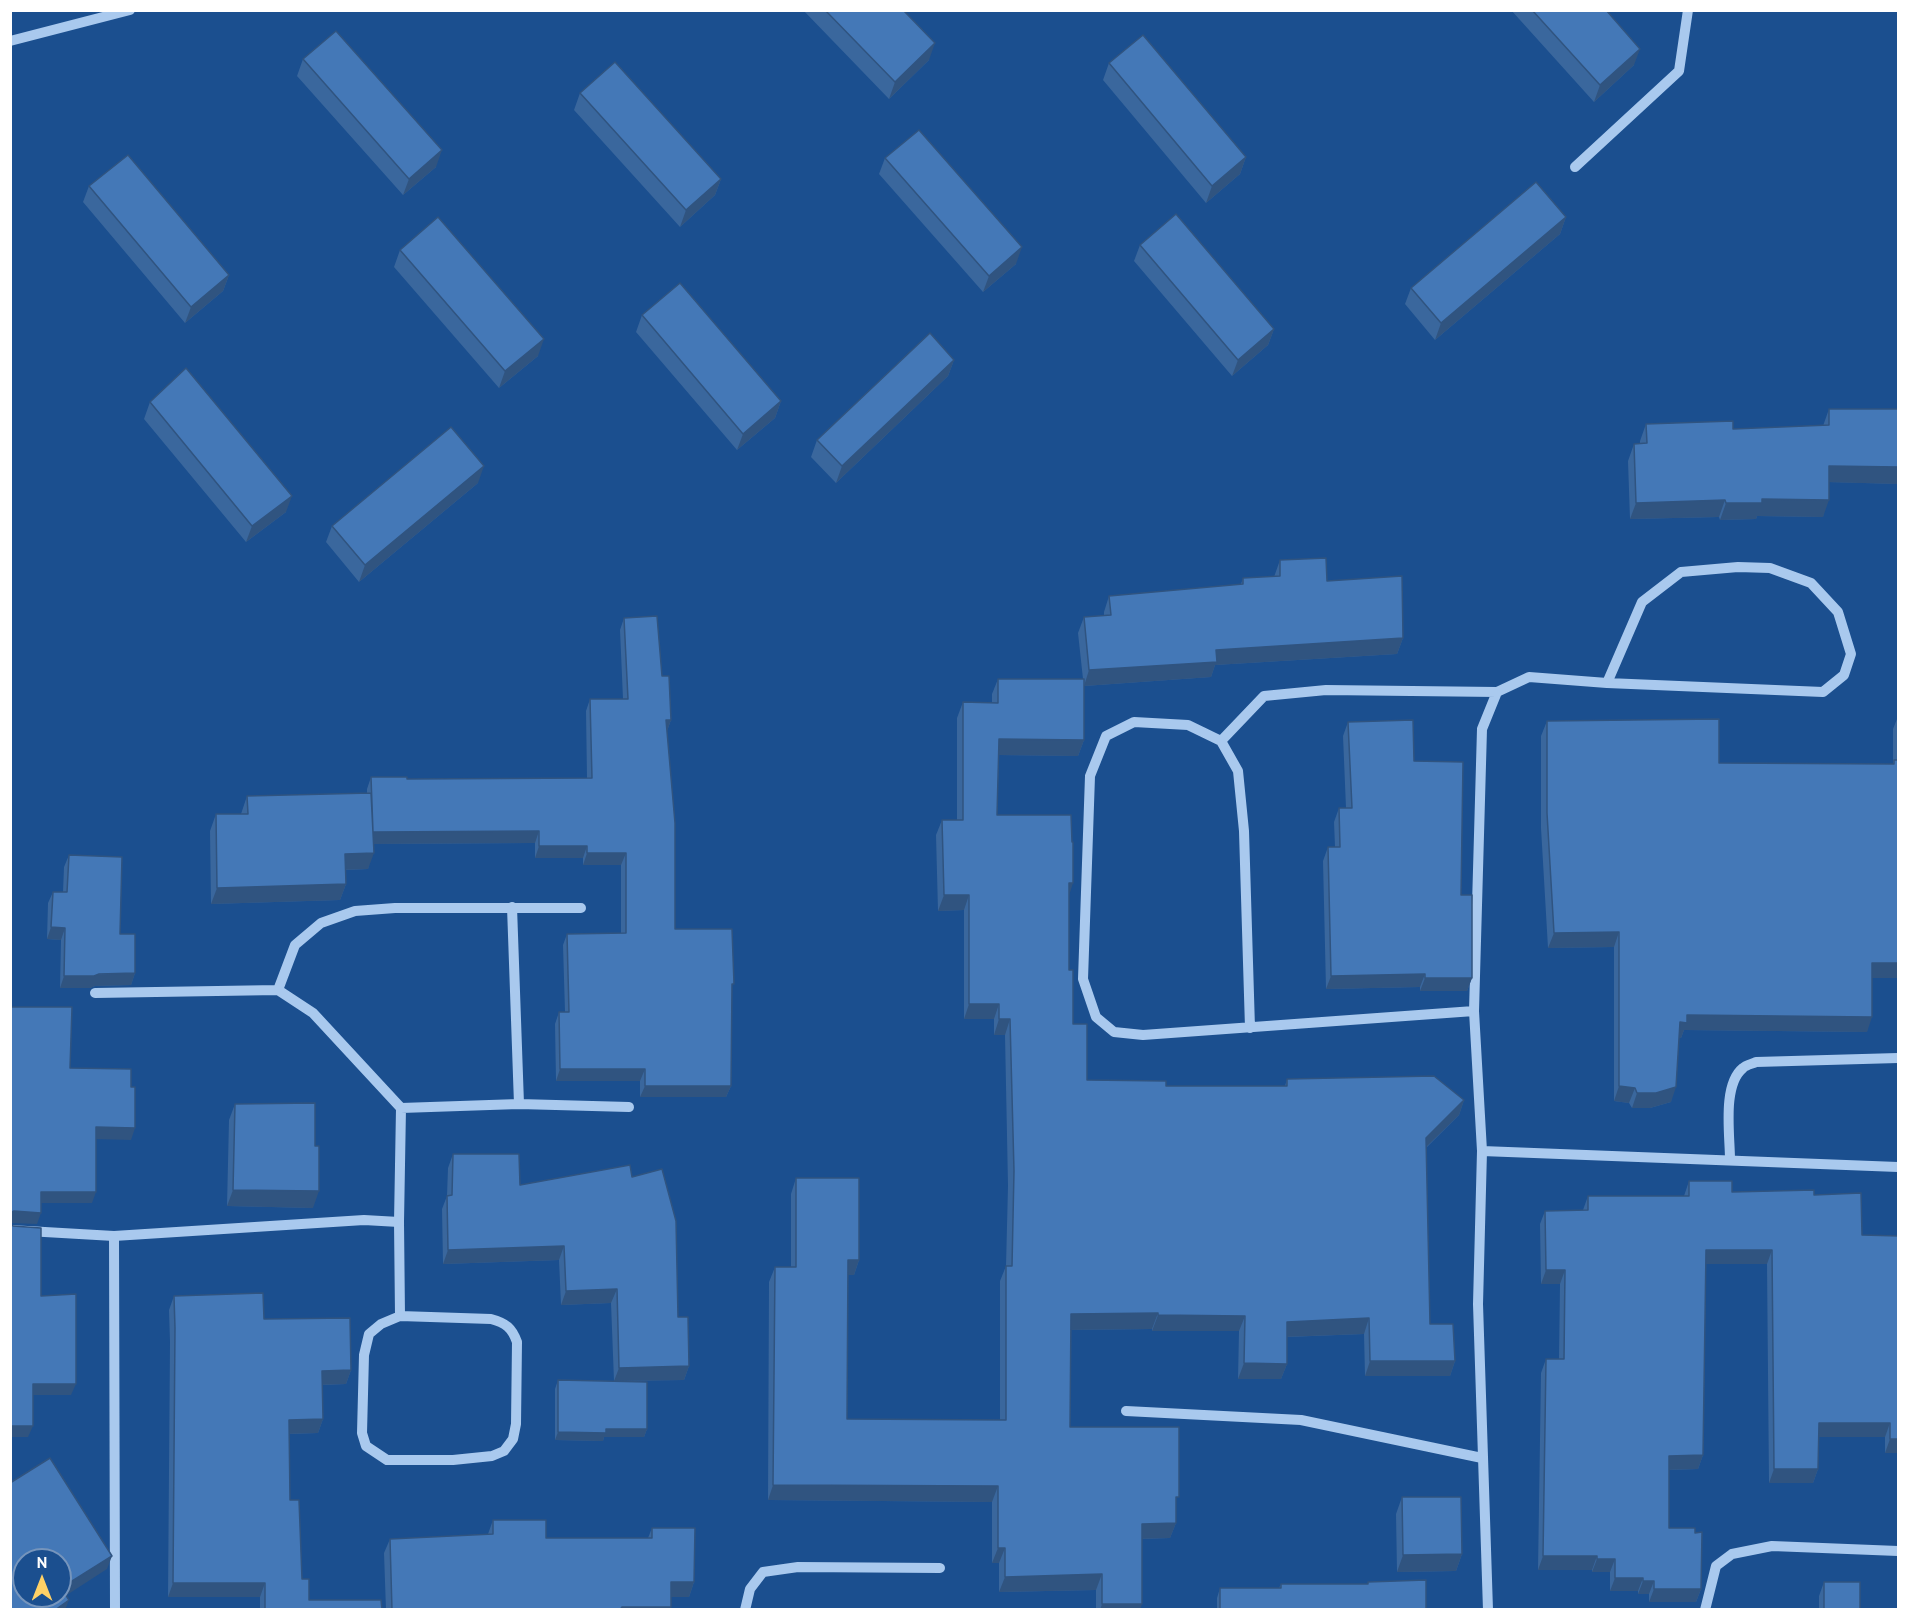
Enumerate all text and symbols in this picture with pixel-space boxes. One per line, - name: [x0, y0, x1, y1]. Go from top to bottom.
- north arrow: [12, 1548, 72, 1608]
- text: N: [37, 1552, 47, 1572]

